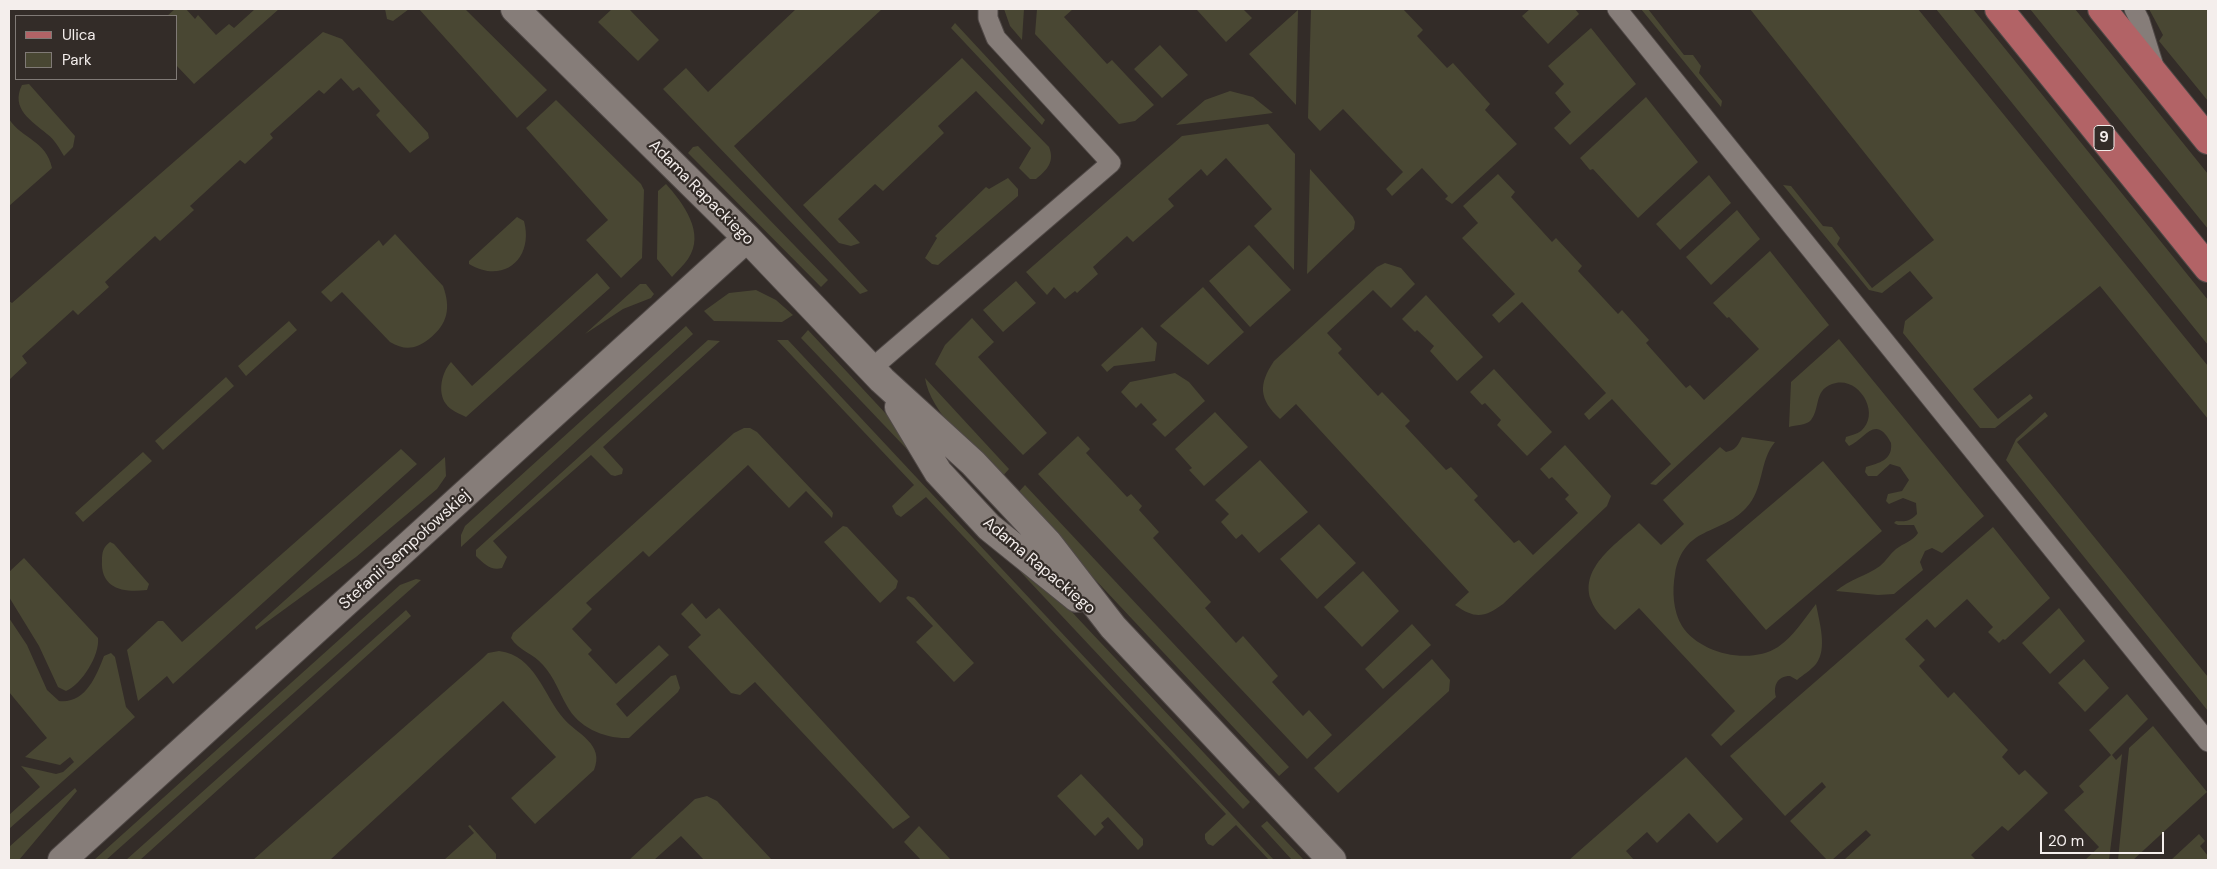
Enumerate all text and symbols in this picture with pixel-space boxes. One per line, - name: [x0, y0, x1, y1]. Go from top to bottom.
- legend: [15, 15, 178, 80]
- text: Ulica: [62, 25, 96, 45]
- text: Park: [62, 50, 92, 70]
- road number: 9: [2094, 126, 2114, 150]
- street label: Adama Rapackiego: [644, 136, 758, 250]
- street label: Stefanii Sempołowskiej: [335, 486, 475, 614]
- street label: Adama Rapackiego: [979, 513, 1099, 619]
- scale bar: [2042, 822, 2166, 854]
- text: 20 m: [2048, 831, 2084, 851]

